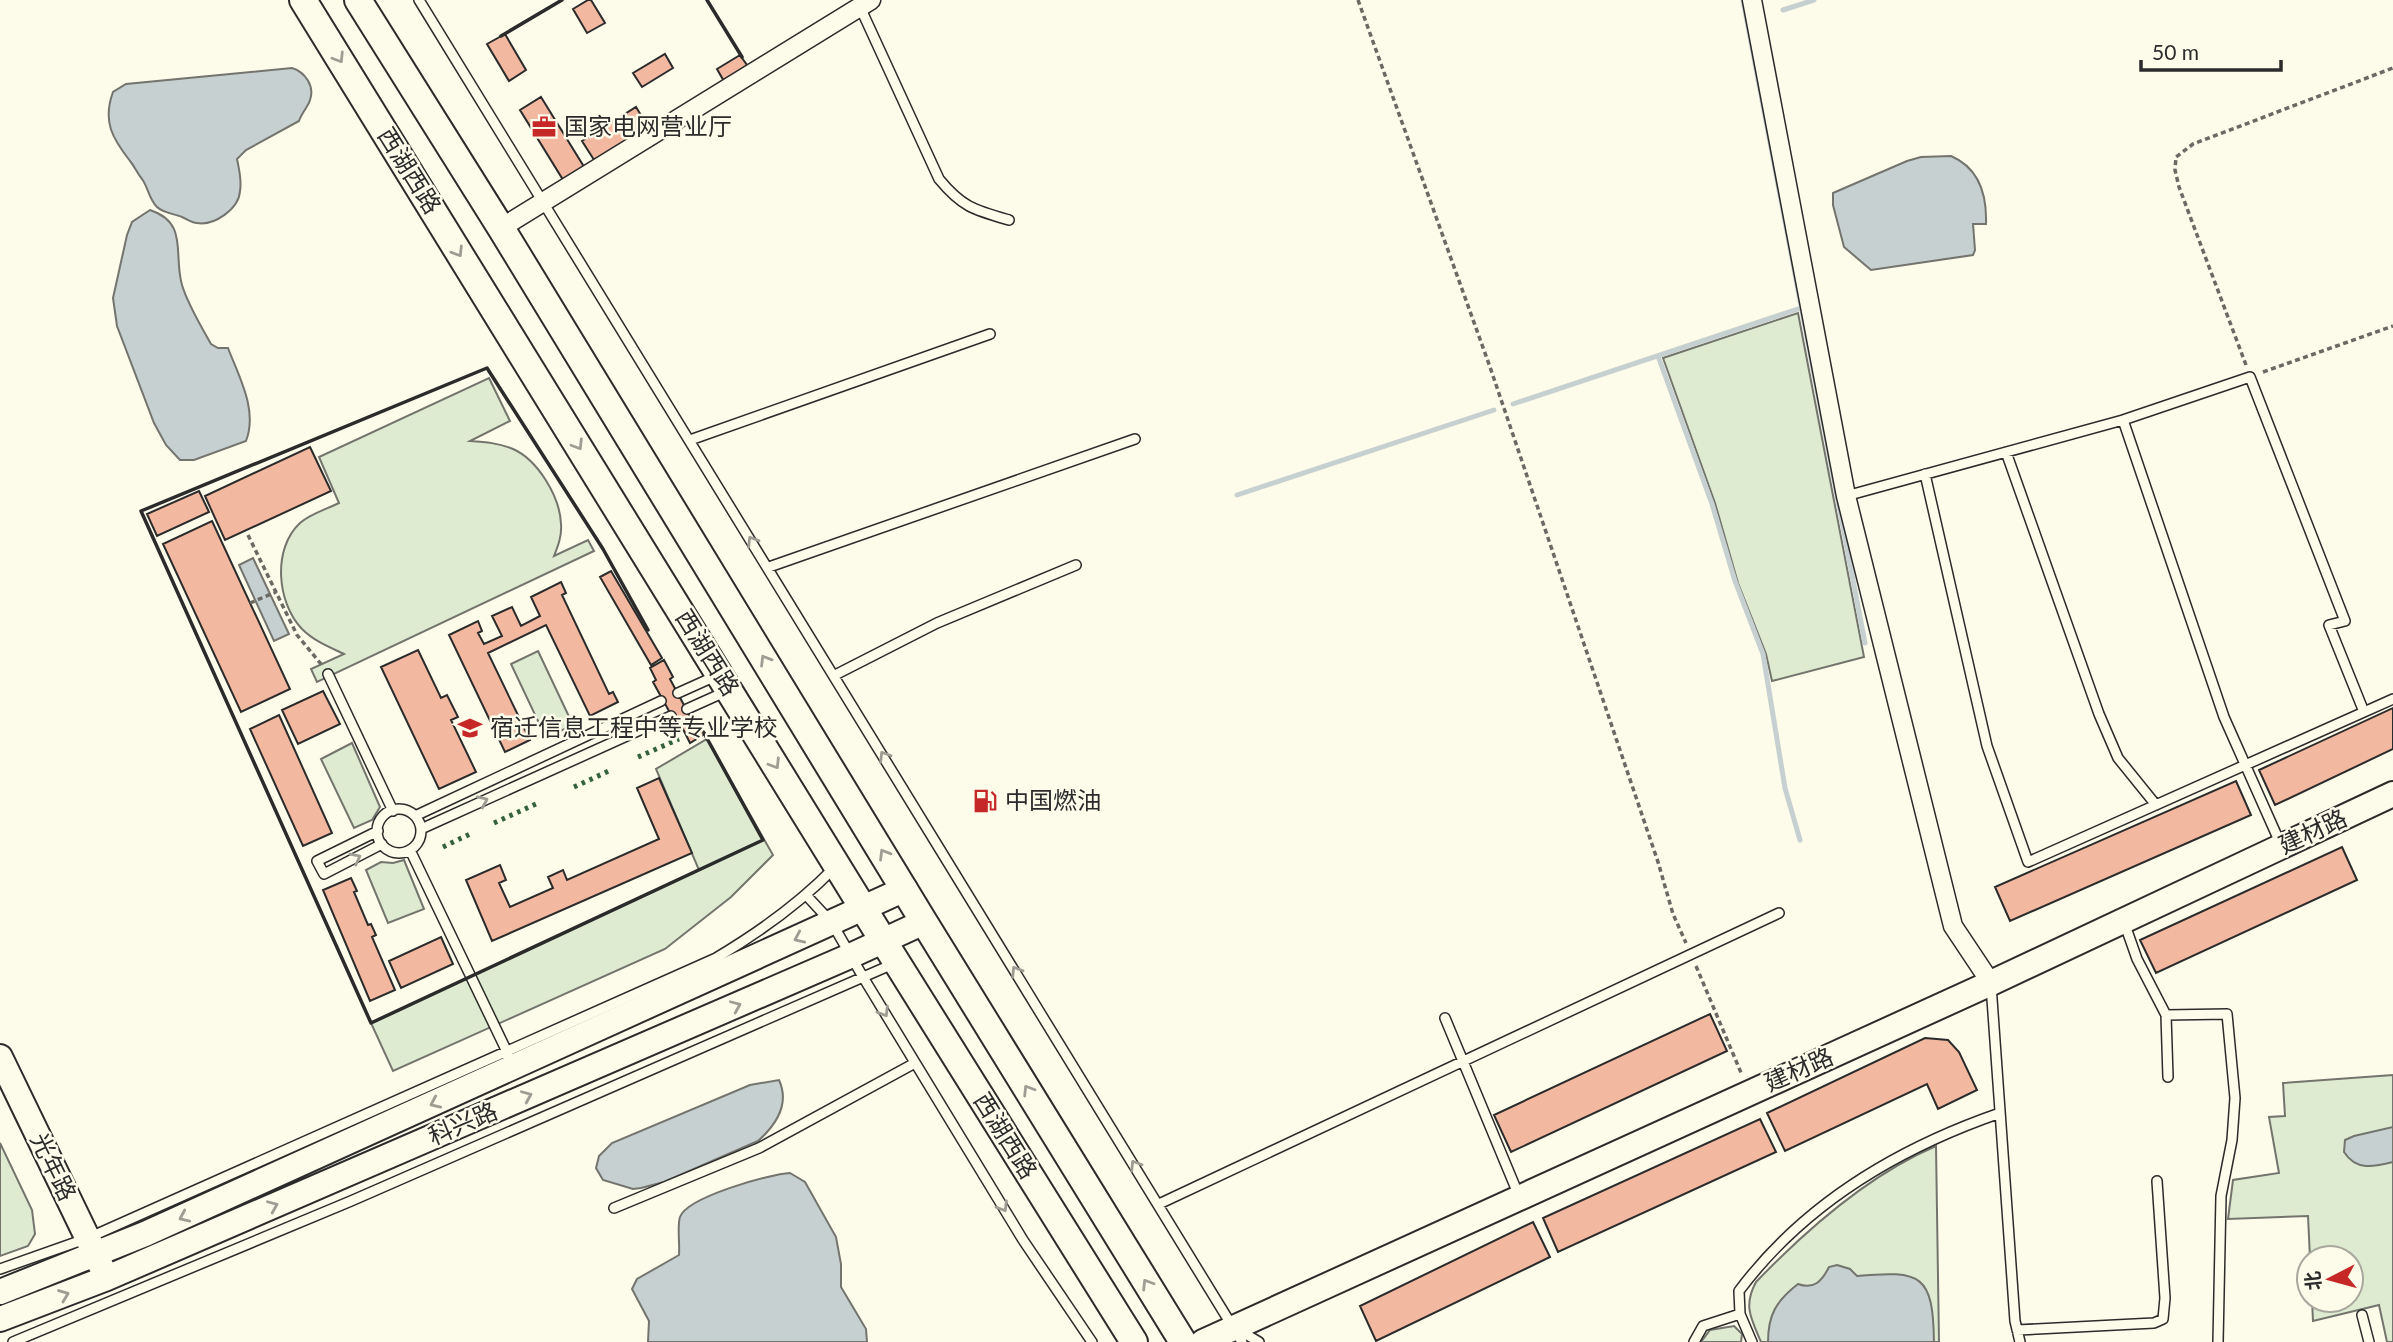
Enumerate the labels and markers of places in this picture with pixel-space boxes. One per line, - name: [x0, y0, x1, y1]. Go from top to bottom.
- place label: 国家电网营业厅: [564, 111, 732, 140]
- office icon: 国家电网营业厅: [530, 113, 558, 141]
- place label: 宿迁信息工程中等专业学校: [490, 712, 778, 741]
- school or university icon: 宿迁信息工程中等专业学校: [456, 714, 484, 742]
- place label: 中国燃油: [1005, 785, 1101, 814]
- fuel station icon: 中国燃油: [971, 787, 999, 815]

